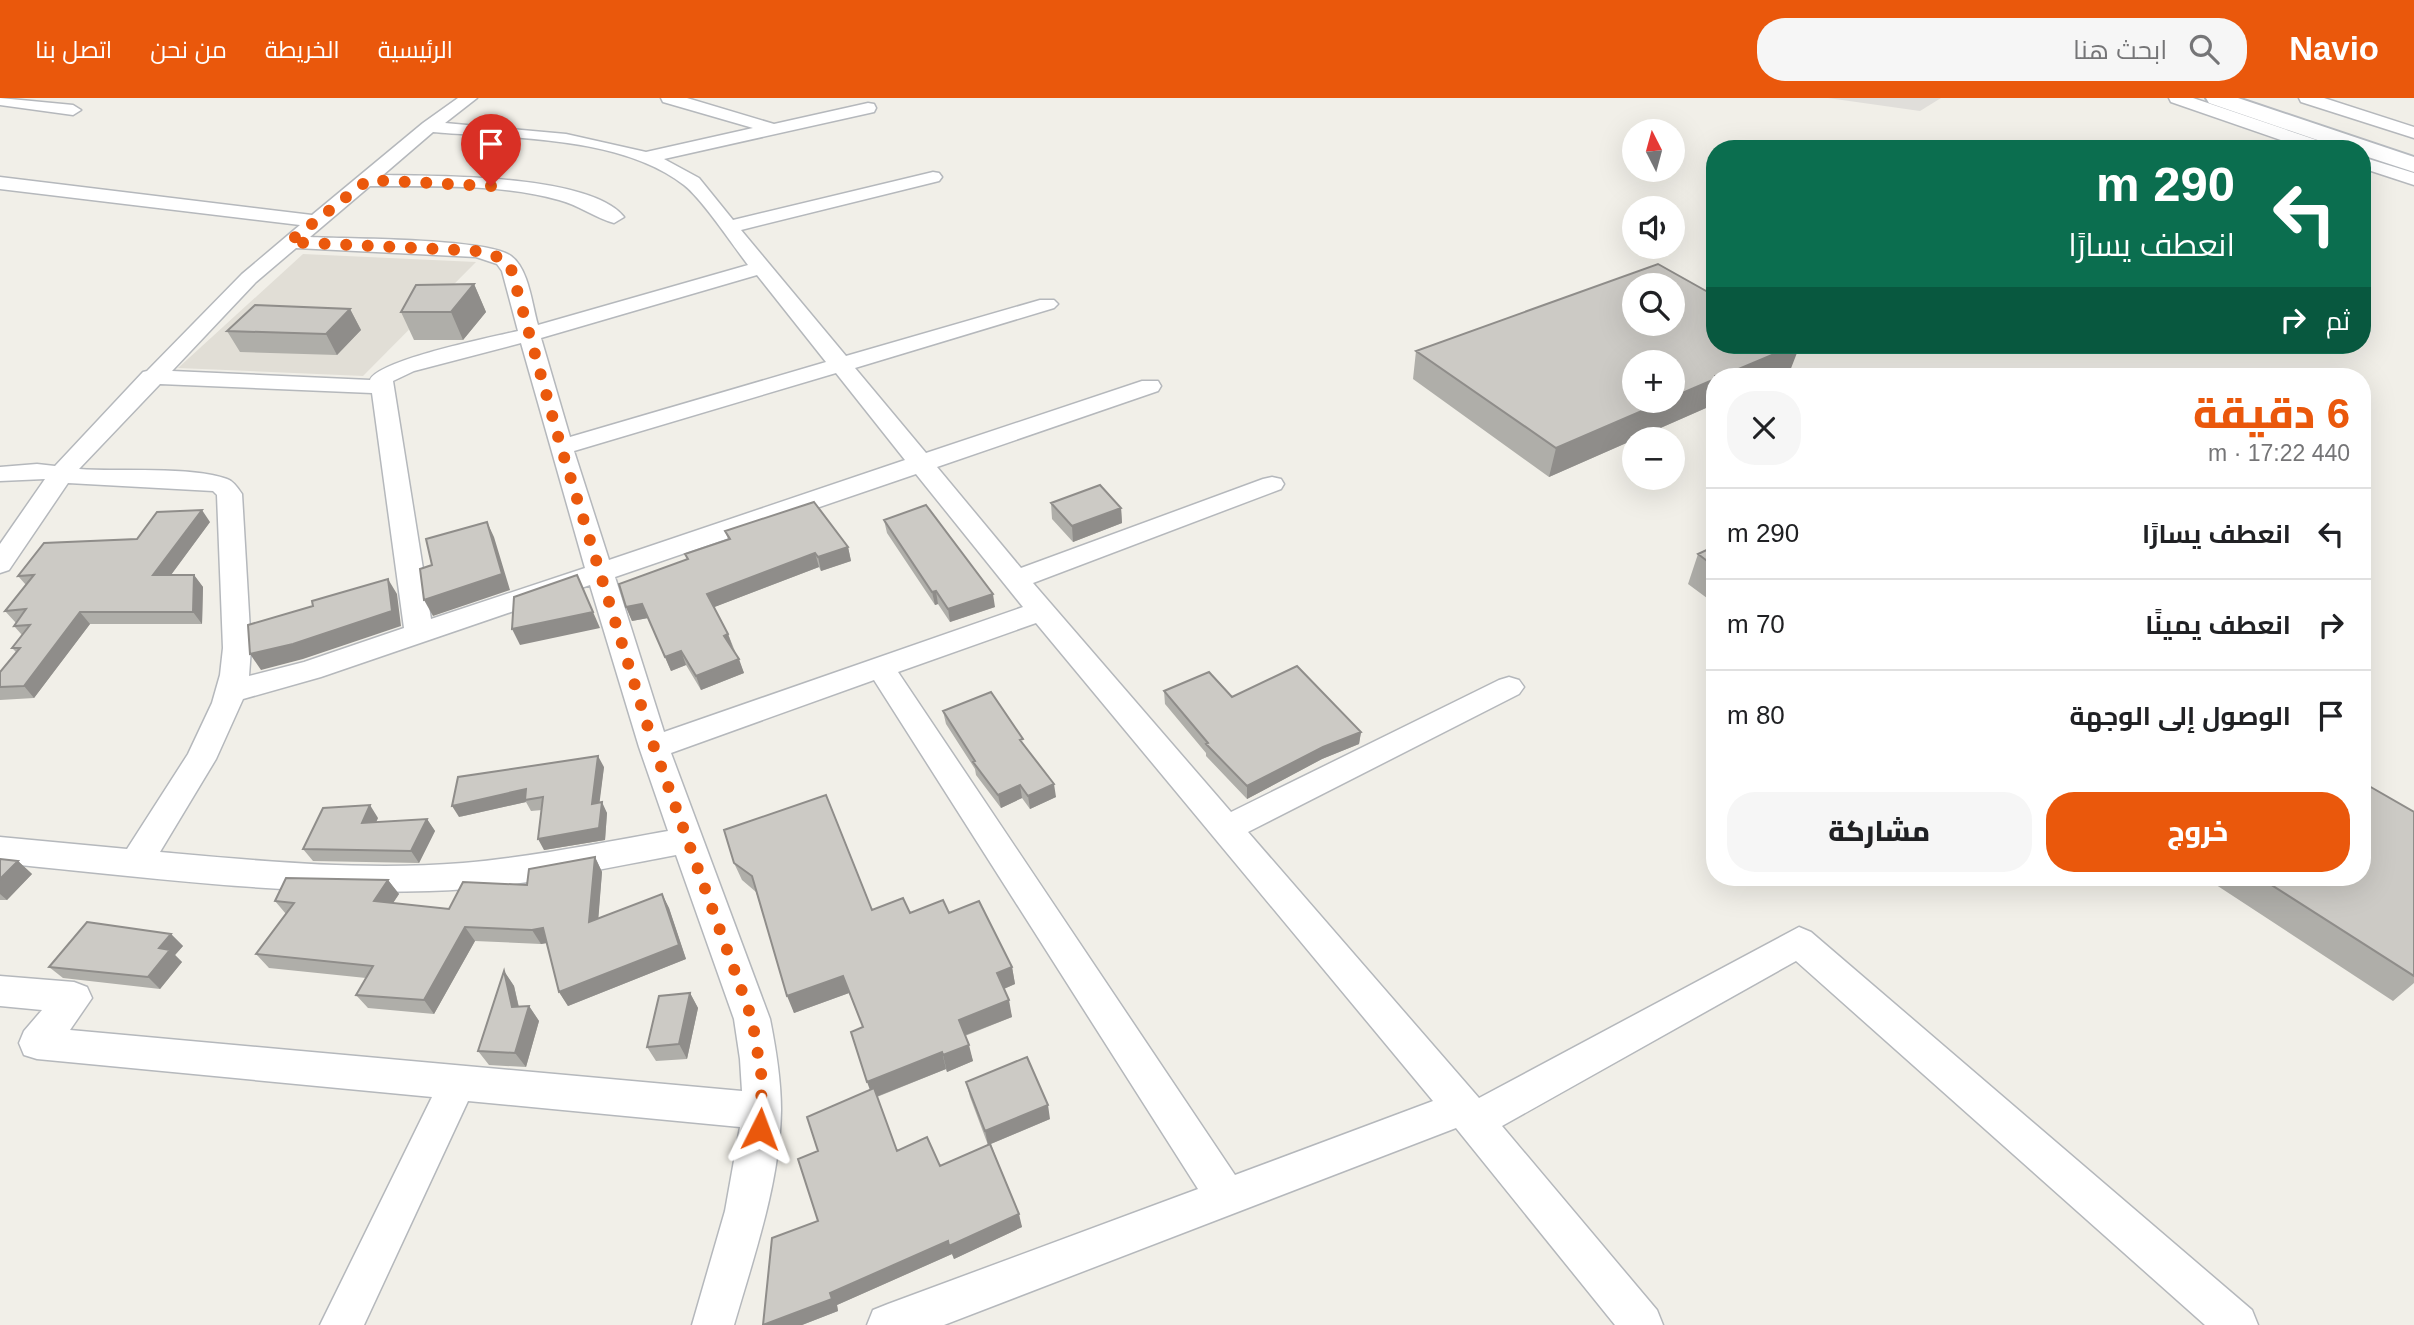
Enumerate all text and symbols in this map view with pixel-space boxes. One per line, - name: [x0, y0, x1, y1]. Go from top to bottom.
- search box: [1757, 18, 2247, 81]
- icon: search: [2185, 30, 2223, 68]
- text: Navio: [2289, 30, 2379, 67]
- text: ابحث هنا: [2073, 35, 2167, 65]
- text: اتصل بنا: [35, 36, 112, 63]
- text: من نحن: [150, 36, 227, 63]
- text: الخريطة: [265, 36, 340, 63]
- text: الرئيسية: [378, 36, 453, 63]
- pin: [461, 114, 521, 186]
- north arrow: [1622, 119, 1685, 182]
- map controls: [1622, 119, 1685, 490]
- icon: arrive: [472, 125, 510, 163]
- text: 290 m: [2096, 157, 2235, 211]
- icon: left: [2259, 168, 2350, 259]
- button: sound: [1622, 196, 1685, 259]
- text: انعطف يسارًا: [2068, 227, 2235, 263]
- button: search: [1622, 273, 1685, 336]
- icon: right: [2274, 301, 2312, 339]
- text: ثم: [2326, 306, 2350, 336]
- button: +: [1622, 350, 1685, 413]
- text: 6 دقيقة: [2193, 390, 2350, 437]
- button: close: [1727, 391, 1801, 465]
- button: −: [1622, 427, 1685, 490]
- text: 440 m · 17:22: [2208, 440, 2350, 466]
- icon: left: [2312, 515, 2350, 553]
- text: 290 m: [1727, 518, 1799, 548]
- text: انعطف يسارًا: [2142, 519, 2291, 549]
- icon: right: [2312, 606, 2350, 644]
- text: 70 m: [1727, 609, 1785, 639]
- text: انعطف يمينًا: [2145, 610, 2291, 640]
- icon: arrive: [2312, 697, 2350, 735]
- text: 80 m: [1727, 700, 1785, 730]
- text: الوصول إلى الوجهة: [2069, 701, 2291, 731]
- button: مشاركة: [1727, 792, 2032, 872]
- button: خروج: [2046, 792, 2350, 872]
- position arrow: [723, 1092, 797, 1166]

